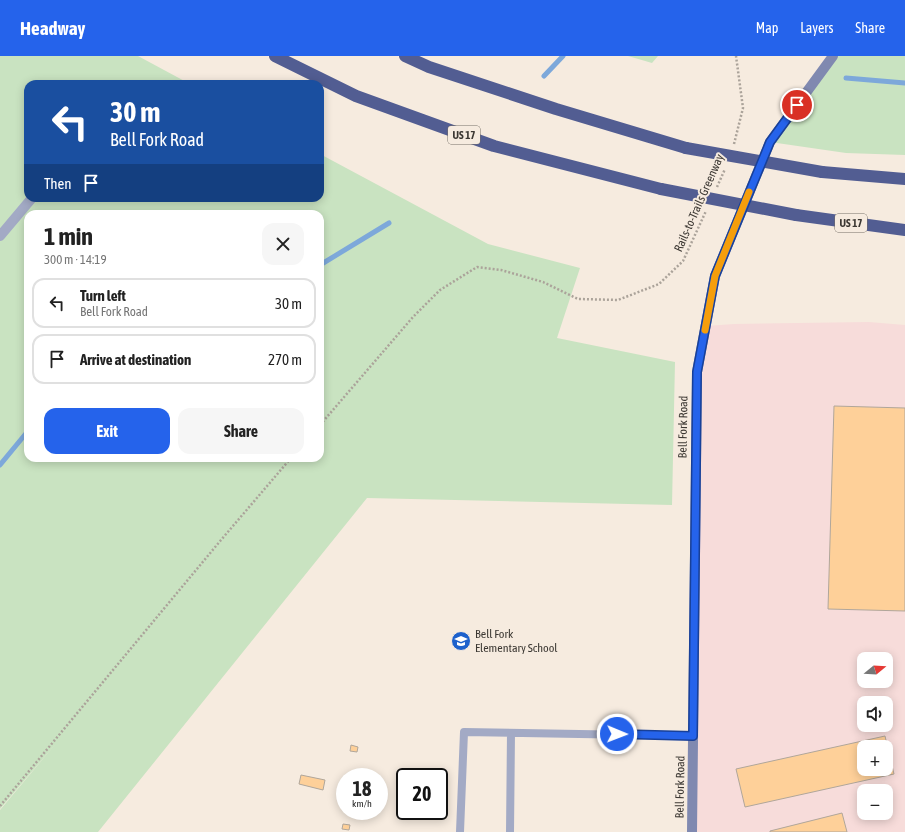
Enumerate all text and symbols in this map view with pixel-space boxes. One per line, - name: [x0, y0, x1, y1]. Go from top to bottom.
- text: Headway: [20, 17, 85, 39]
- text: Map: [756, 20, 778, 36]
- text: Layers: [800, 20, 833, 36]
- text: Share: [855, 20, 885, 36]
- pin: [780, 88, 814, 122]
- icon: arrive: [786, 94, 808, 116]
- icon: left: [44, 96, 96, 148]
- text: 30 m: [110, 96, 160, 128]
- road number: US 17: [448, 126, 480, 144]
- text: Bell Fork Road: [110, 129, 204, 150]
- street label: Rails-to-Trails Greenway: [671, 152, 727, 254]
- icon: arrive: [80, 172, 102, 194]
- text: Then: [44, 175, 72, 192]
- road number: US 17: [835, 214, 867, 232]
- text: 1 min: [44, 223, 93, 250]
- button: close: [262, 223, 304, 265]
- text: 300 m · 14:19: [44, 252, 107, 267]
- text: Turn left: [80, 287, 126, 304]
- icon: left: [46, 292, 68, 314]
- text: 30 m: [275, 295, 302, 312]
- text: Bell Fork Road: [80, 304, 148, 319]
- icon: arrive: [46, 348, 68, 370]
- text: Arrive at destination: [80, 351, 191, 368]
- text: 270 m: [268, 351, 302, 368]
- street label: Bell Fork Road: [675, 396, 691, 458]
- button: Exit: [44, 408, 170, 454]
- button: Share: [178, 408, 304, 454]
- place label: Bell Fork Elementary School: [475, 627, 558, 655]
- school or university icon: Bell Fork Elementary School: [450, 630, 472, 652]
- north arrow: [857, 652, 893, 688]
- map controls: [857, 652, 893, 820]
- button: sound: [857, 696, 893, 732]
- position arrow: [596, 713, 638, 755]
- button: +: [857, 740, 893, 776]
- street label: Bell Fork Road: [672, 756, 688, 818]
- speed limit sign: 20: [396, 768, 448, 820]
- text: 18: [353, 777, 371, 800]
- button: −: [857, 784, 893, 820]
- text: km/h: [352, 798, 372, 809]

